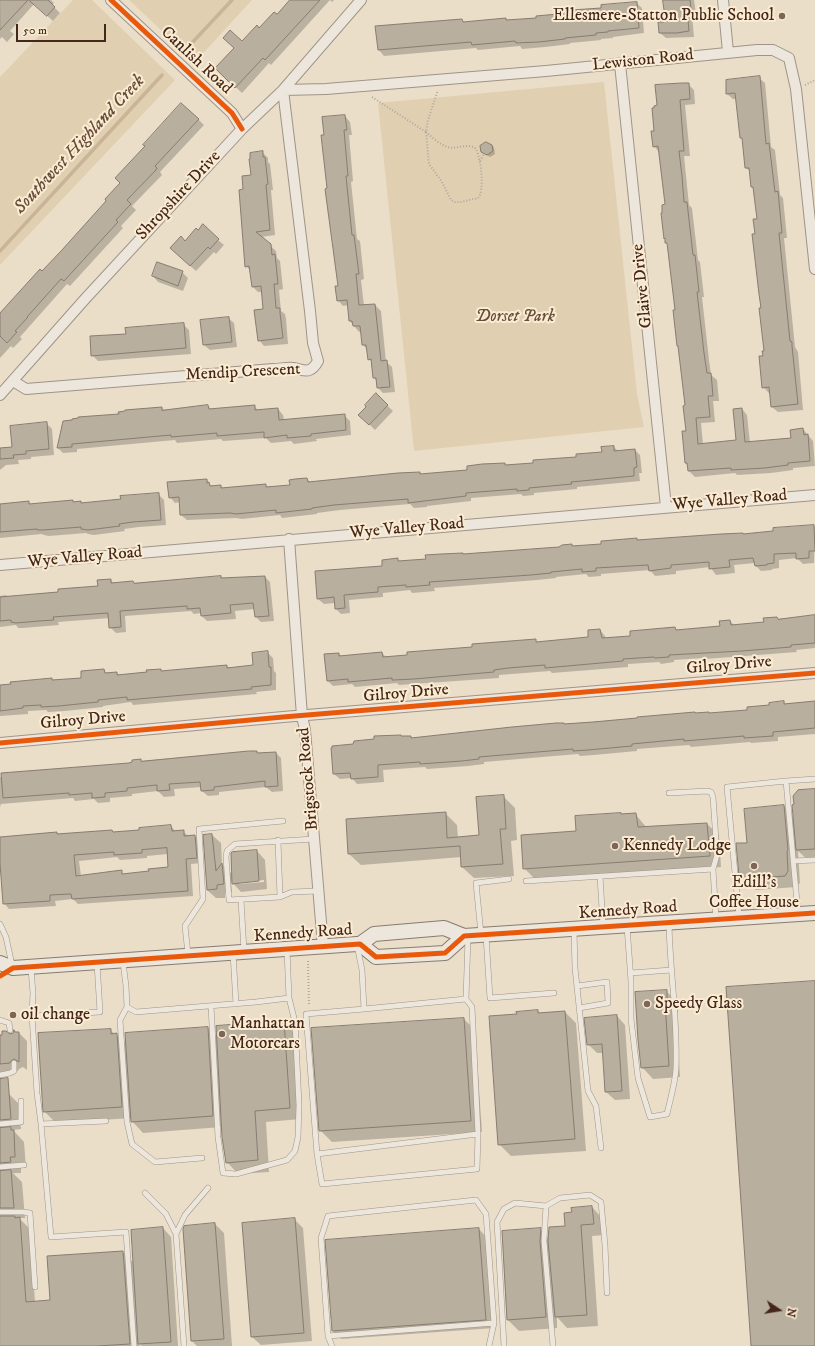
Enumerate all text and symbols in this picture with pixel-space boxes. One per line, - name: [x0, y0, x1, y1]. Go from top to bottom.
- place label: Ellesmere-Statton Public School: [553, 6, 774, 26]
- marker: Ellesmere-Statton Public School: [777, 11, 787, 21]
- scale bar: [18, 16, 108, 42]
- text: 50 m: [23, 23, 47, 38]
- street label: Canlish Road: [156, 23, 236, 99]
- street label: Lewiston Road: [591, 46, 695, 76]
- water label: Southwest Highland Creek: [10, 71, 150, 219]
- street label: Shropshire Drive: [132, 147, 226, 245]
- street label: Glaive Drive: [628, 243, 658, 329]
- park label: Dorset Park: [475, 307, 555, 327]
- street label: Mendip Crescent: [185, 360, 301, 386]
- street label: Wye Valley Road: [672, 486, 788, 516]
- street label: Wye Valley Road: [349, 514, 465, 544]
- street label: Wye Valley Road: [27, 543, 143, 573]
- street label: Gilroy Drive: [686, 652, 772, 680]
- street label: Gilroy Drive: [363, 680, 449, 708]
- street label: Gilroy Drive: [40, 707, 126, 735]
- street label: Brigstock Road: [294, 726, 324, 832]
- place label: Kennedy Lodge: [623, 836, 731, 856]
- marker: Kennedy Lodge: [610, 841, 620, 851]
- marker: Edill's Coffee House: [749, 861, 759, 871]
- place label: Edill's Coffee House: [709, 873, 799, 913]
- street label: Kennedy Road: [578, 897, 678, 925]
- street label: Kennedy Road: [253, 920, 353, 948]
- place label: Speedy Glass: [655, 994, 742, 1014]
- marker: Speedy Glass: [642, 999, 652, 1009]
- place label: oil change: [21, 1005, 90, 1025]
- marker: oil change: [8, 1010, 18, 1020]
- place label: Manhattan Motorcars: [230, 1014, 305, 1054]
- marker: Manhattan Motorcars: [217, 1029, 227, 1039]
- north arrow: [759, 1290, 799, 1330]
- text: N: [783, 1307, 799, 1318]

